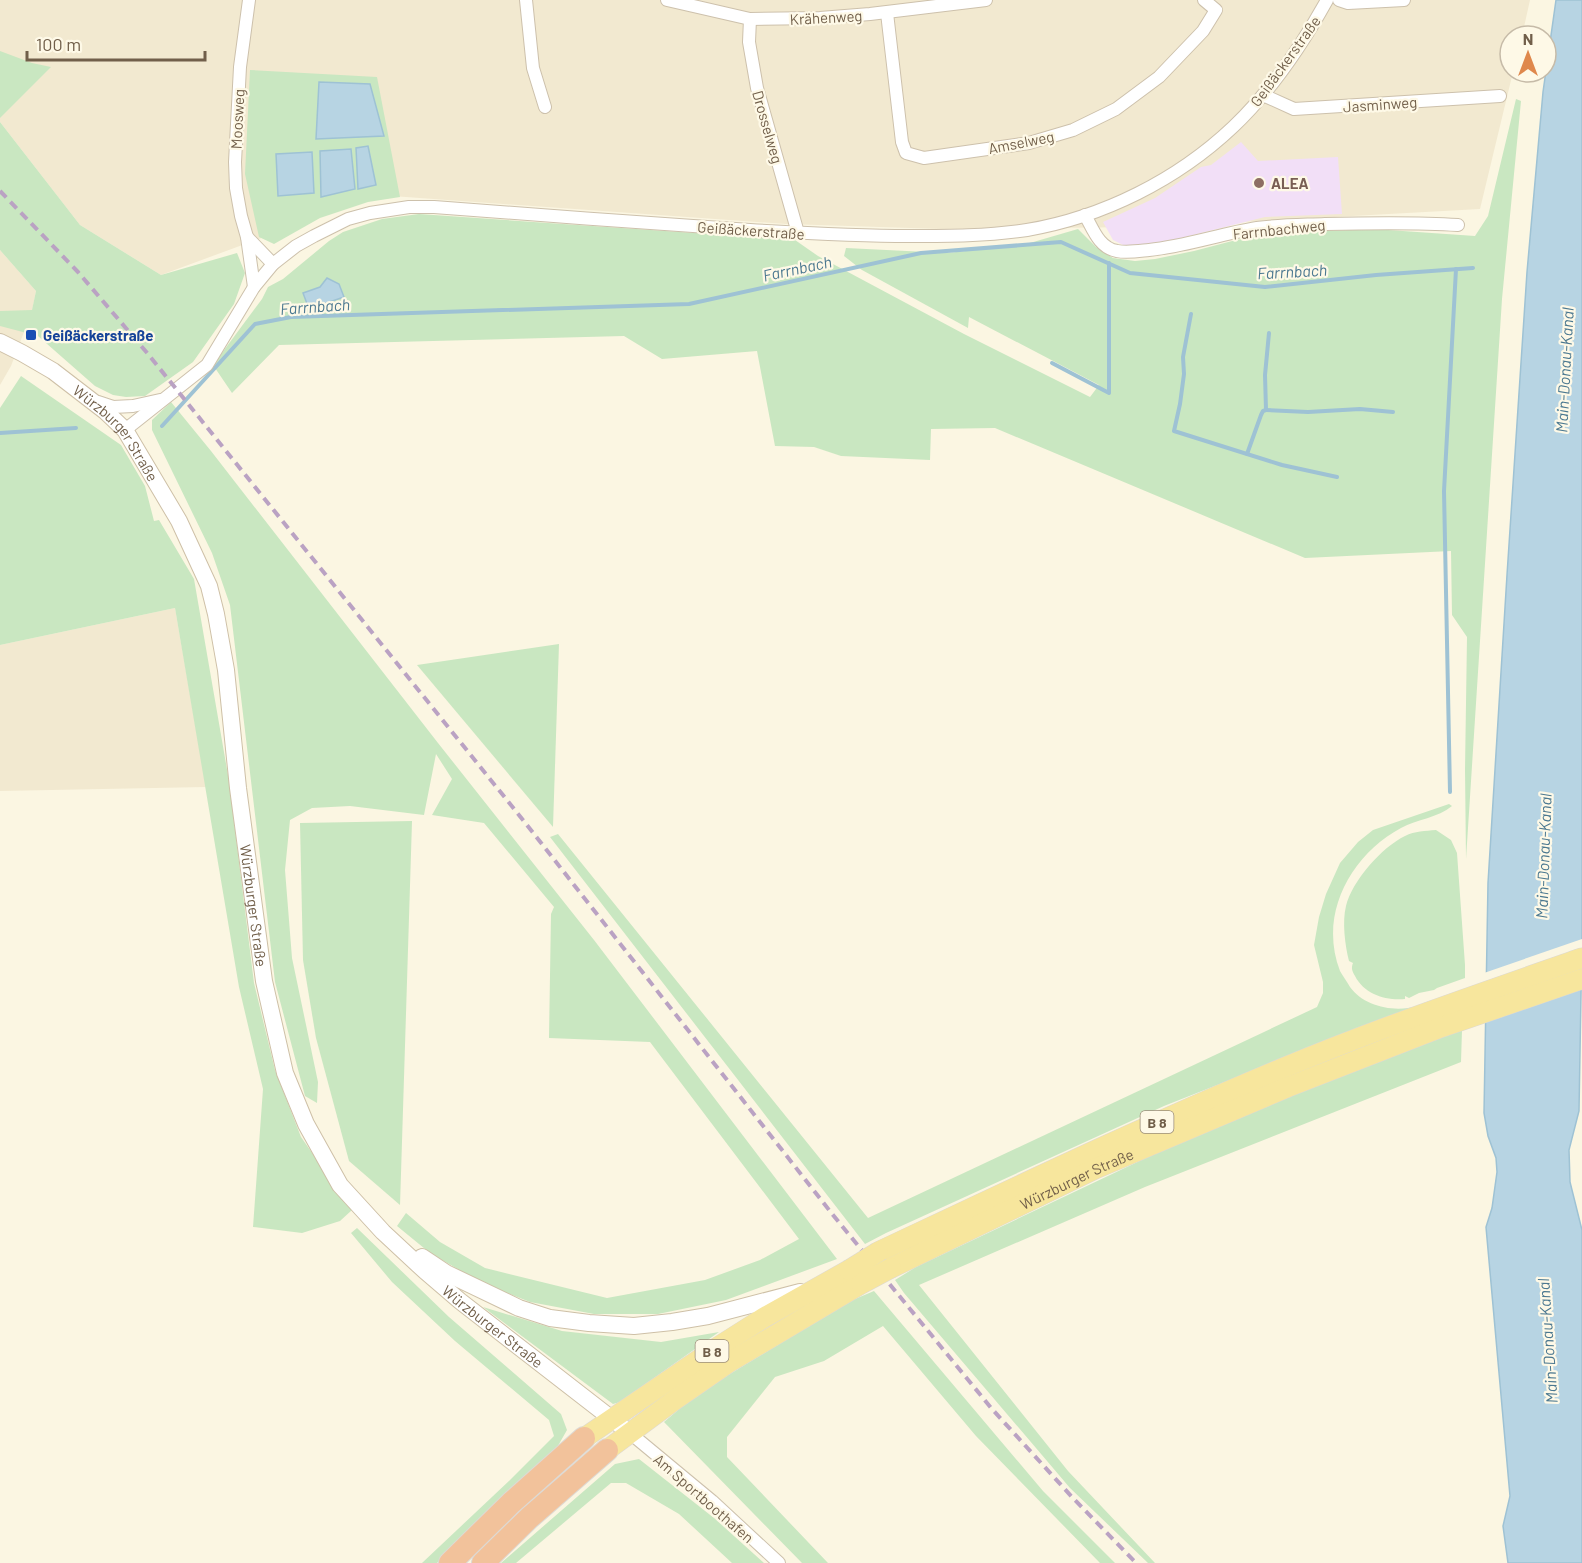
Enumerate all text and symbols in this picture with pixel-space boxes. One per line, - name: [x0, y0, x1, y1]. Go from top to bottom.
- street label: Krähenweg: [789, 6, 863, 28]
- street label: Geißäckerstraße: [1246, 12, 1324, 110]
- scale bar: [27, 24, 206, 62]
- north arrow: [1498, 24, 1558, 84]
- text: N: [1523, 29, 1533, 48]
- text: 100 m: [36, 33, 81, 55]
- street label: Moosweg: [226, 88, 248, 150]
- street label: Drosselweg: [749, 88, 787, 166]
- street label: Jasminweg: [1342, 92, 1418, 116]
- street label: Amselweg: [987, 127, 1055, 157]
- place label: ALEA: [1271, 174, 1308, 192]
- marker: ALEA: [1252, 176, 1266, 190]
- street label: Farrnbachweg: [1232, 215, 1326, 243]
- street label: Geißäckerstraße: [697, 217, 805, 243]
- water label: Farrnbach: [761, 251, 833, 285]
- water label: Farrnbach: [1257, 260, 1327, 282]
- water label: Farrnbach: [279, 294, 351, 318]
- water label: Main-Donau-Kanal: [1551, 306, 1577, 433]
- place label: Geißäckerstraße: [43, 326, 153, 344]
- marker: Geißäckerstraße: [24, 328, 38, 342]
- street label: Würzburger Straße: [70, 381, 162, 484]
- water label: Main-Donau-Kanal: [1531, 793, 1555, 919]
- street label: Würzburger Straße: [237, 843, 271, 968]
- road number: B 8: [1140, 1111, 1174, 1133]
- street label: Würzburger Straße: [1017, 1145, 1136, 1213]
- water label: Main-Donau-Kanal: [1533, 1277, 1561, 1404]
- street label: Würzburger Straße: [439, 1281, 547, 1371]
- road number: B 8: [696, 1340, 728, 1362]
- street label: Am Sportboothafen: [650, 1450, 758, 1546]

